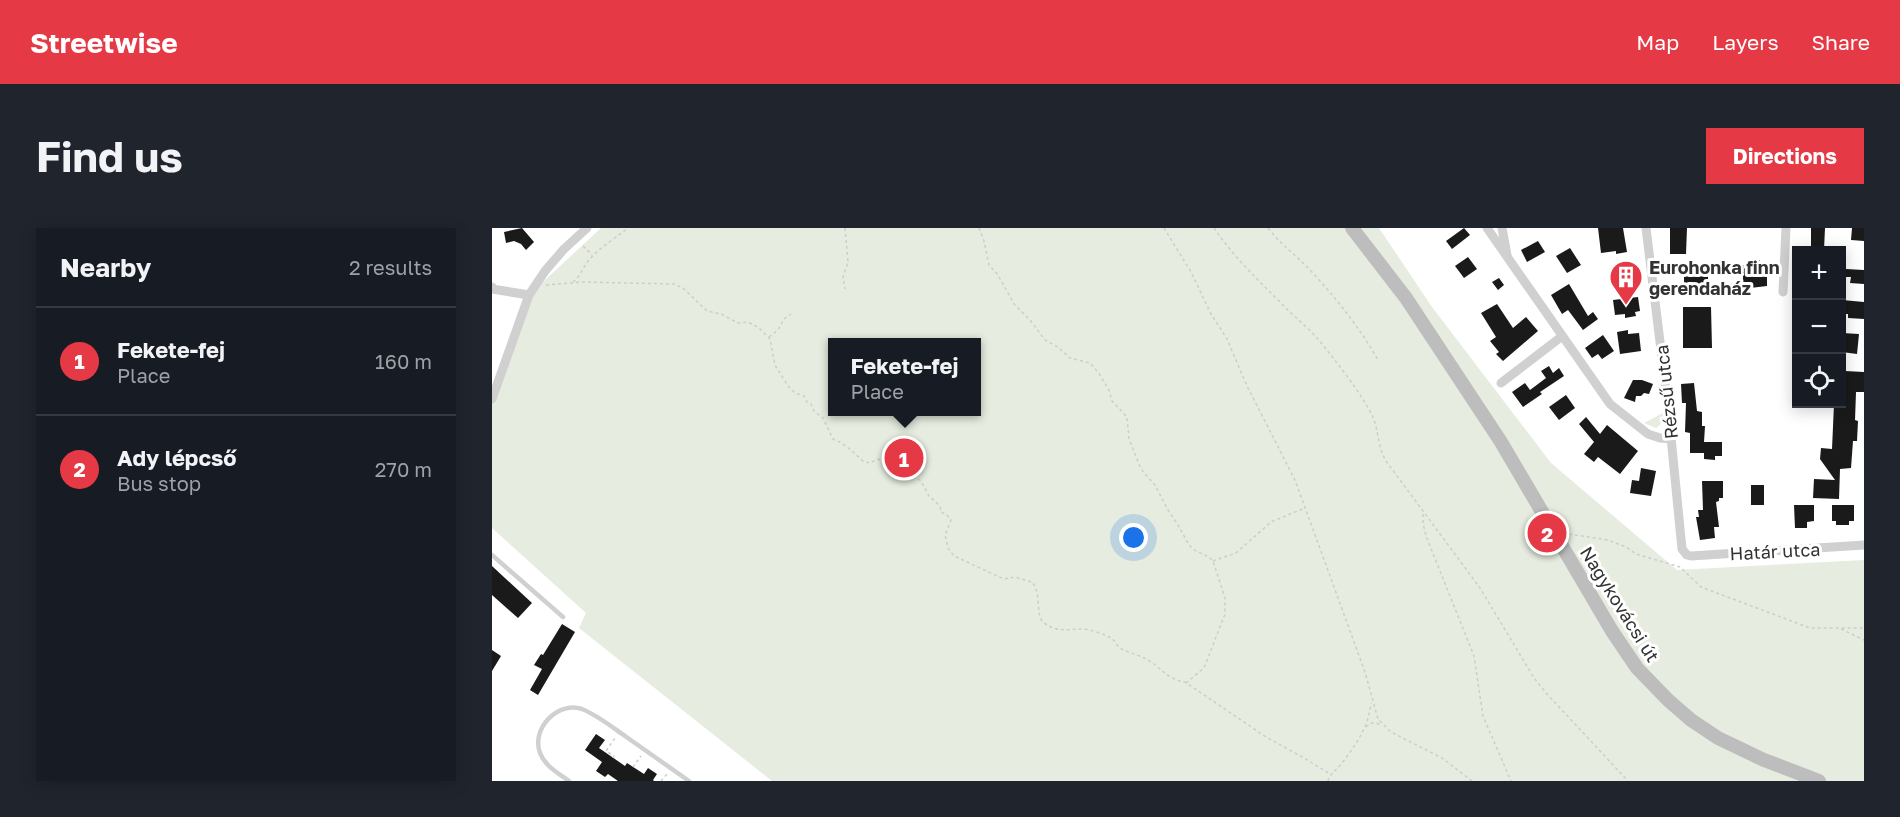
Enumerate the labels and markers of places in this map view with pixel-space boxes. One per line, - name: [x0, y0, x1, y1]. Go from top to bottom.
- place label: Eurohonka finn gerendaház: [1649, 256, 1780, 299]
- building icon: Eurohonka finn gerendaház: [1608, 259, 1644, 306]
- pin: 1: [884, 436, 924, 480]
- pin: 2: [1528, 510, 1566, 556]

